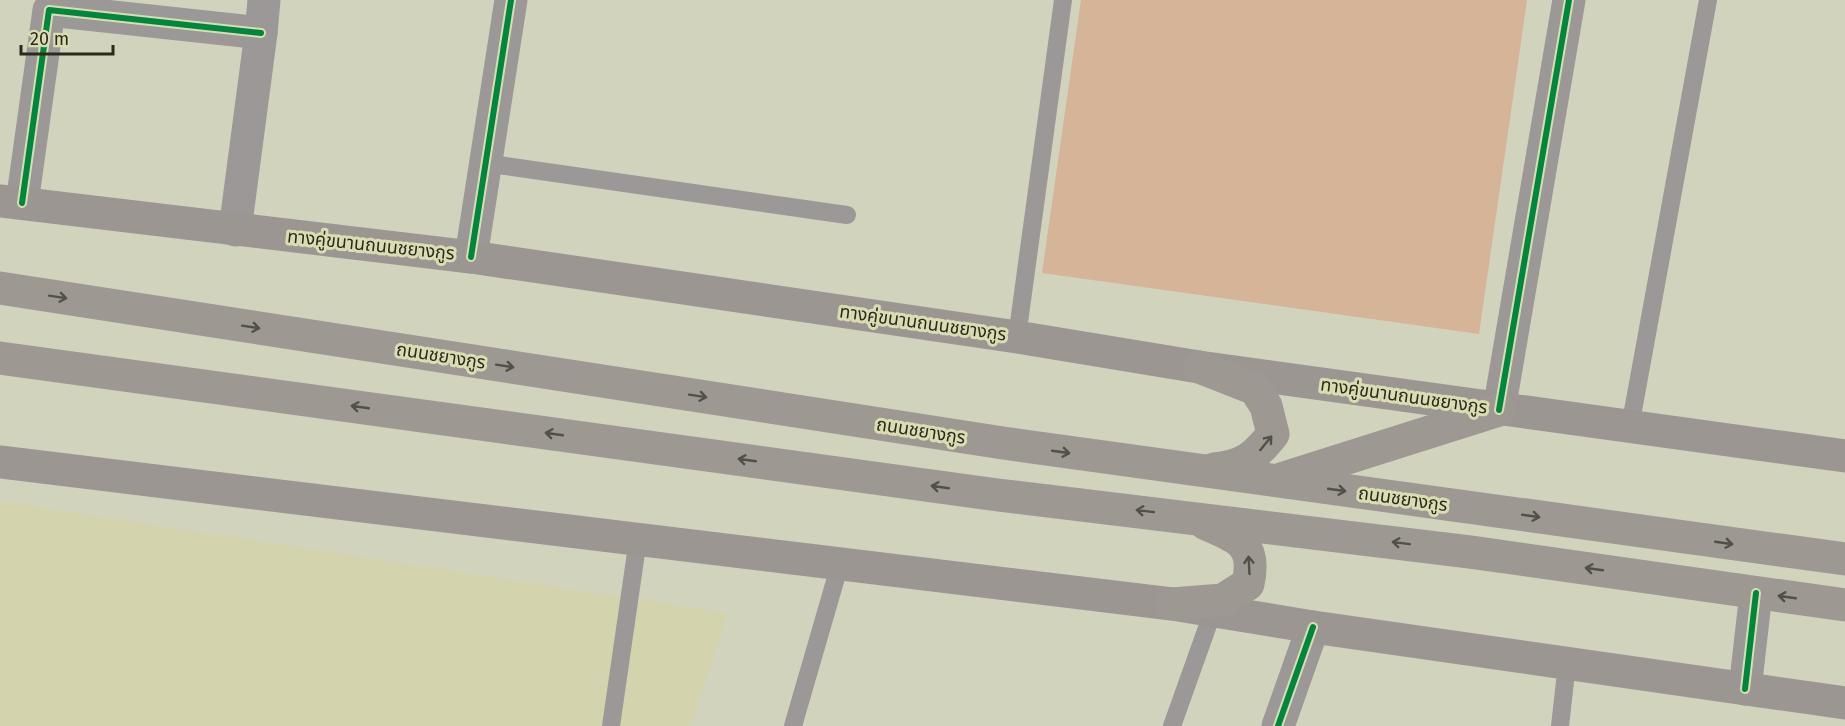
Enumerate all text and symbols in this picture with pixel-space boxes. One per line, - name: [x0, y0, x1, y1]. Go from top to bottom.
- scale bar: [21, 18, 112, 56]
- text: 20 m: [30, 28, 69, 50]
- street label: ทางคู่ขนานถนนชยางกูร: [286, 225, 456, 266]
- one-way arrow: [47, 292, 67, 303]
- street label: ทางคู่ขนานถนนชยางกูร: [838, 300, 1008, 347]
- one-way arrow: [240, 322, 260, 333]
- street label: ถนนชยางกูร: [395, 338, 487, 375]
- one-way arrow: [495, 361, 515, 372]
- street label: ทางคู่ขนานถนนชยางกูร: [1319, 373, 1489, 420]
- one-way arrow: [688, 391, 708, 402]
- one-way arrow: [351, 402, 371, 413]
- street label: ถนนชยางกูร: [875, 413, 967, 450]
- one-way arrow: [544, 428, 564, 439]
- one-way arrow: [1259, 436, 1272, 452]
- one-way arrow: [1051, 446, 1071, 457]
- one-way arrow: [737, 455, 757, 466]
- one-way arrow: [931, 481, 950, 492]
- street label: ถนนชยางกูร: [1357, 482, 1449, 517]
- one-way arrow: [1327, 484, 1347, 495]
- one-way arrow: [1135, 505, 1155, 516]
- one-way arrow: [1520, 511, 1540, 522]
- one-way arrow: [1391, 537, 1411, 548]
- one-way arrow: [1713, 537, 1733, 548]
- one-way arrow: [1244, 556, 1255, 575]
- one-way arrow: [1585, 564, 1604, 575]
- one-way arrow: [1778, 591, 1797, 602]

